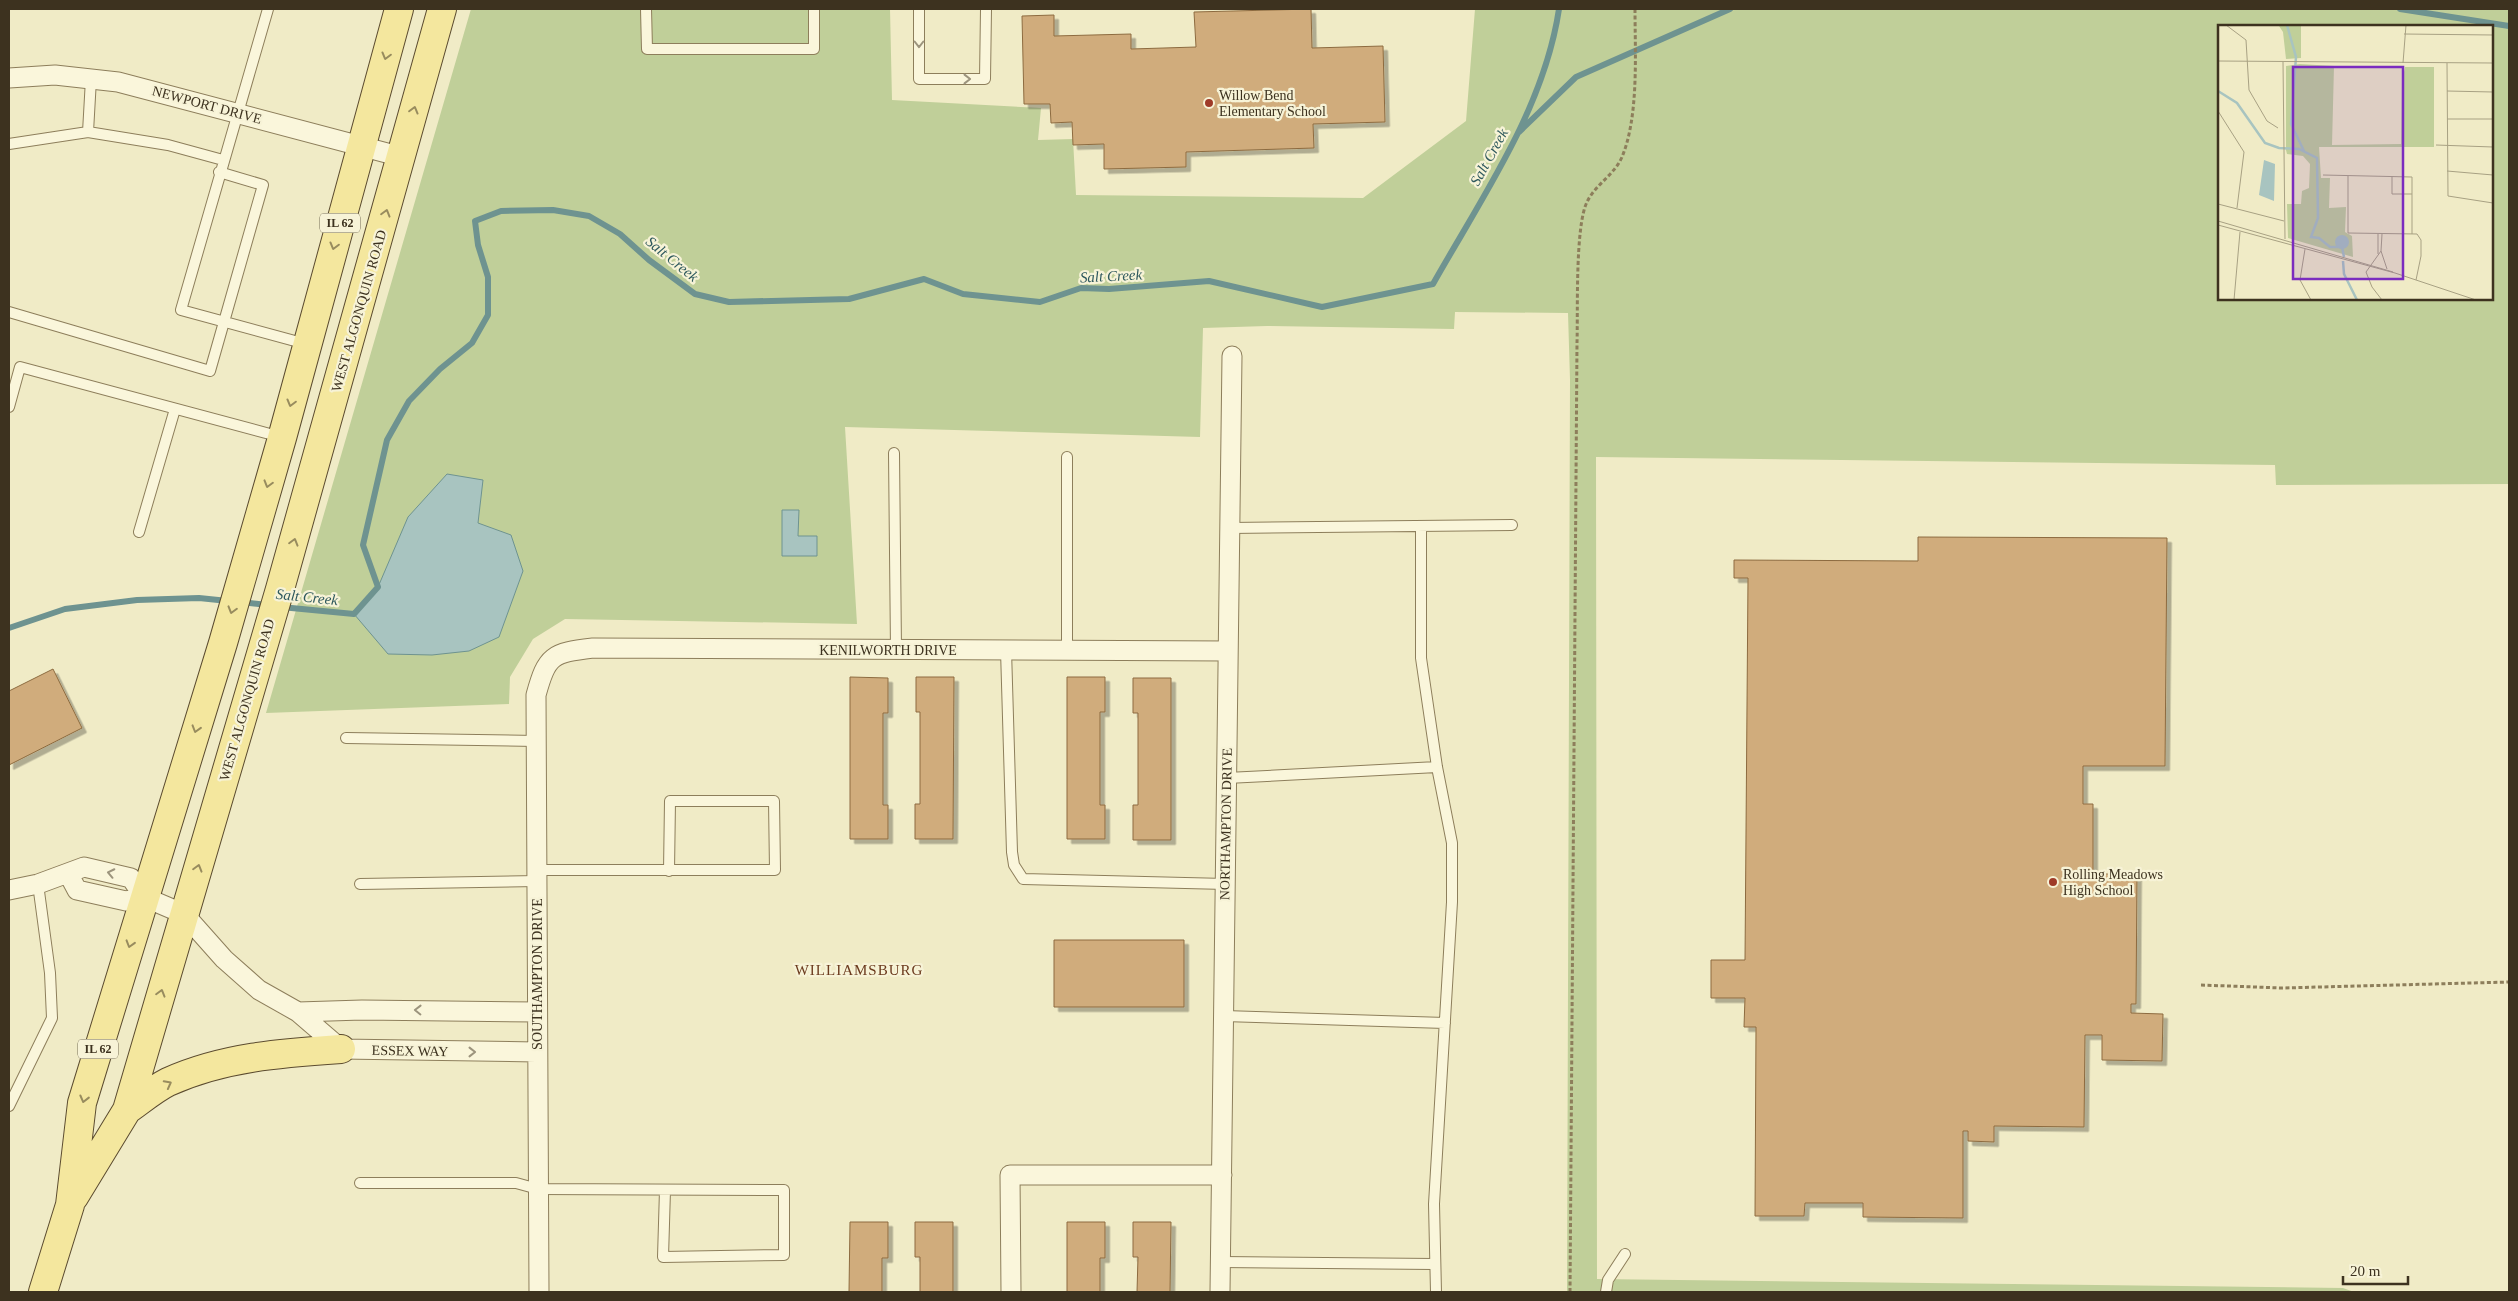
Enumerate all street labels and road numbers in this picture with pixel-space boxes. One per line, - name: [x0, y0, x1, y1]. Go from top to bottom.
- street label: NEWPORT DRIVE: [151, 83, 263, 127]
- road number: IL 62: [320, 214, 360, 232]
- street label: WEST ALGONQUIN ROAD: [329, 228, 389, 394]
- street label: WEST ALGONQUIN ROAD: [217, 617, 277, 783]
- street label: KENILWORTH DRIVE: [819, 643, 957, 658]
- street label: NORTHAMPTON DRIVE: [1217, 748, 1235, 900]
- street label: SOUTHAMPTON DRIVE: [530, 898, 545, 1050]
- road number: IL 62: [78, 1040, 118, 1058]
- street label: ESSEX WAY: [372, 1043, 448, 1059]

